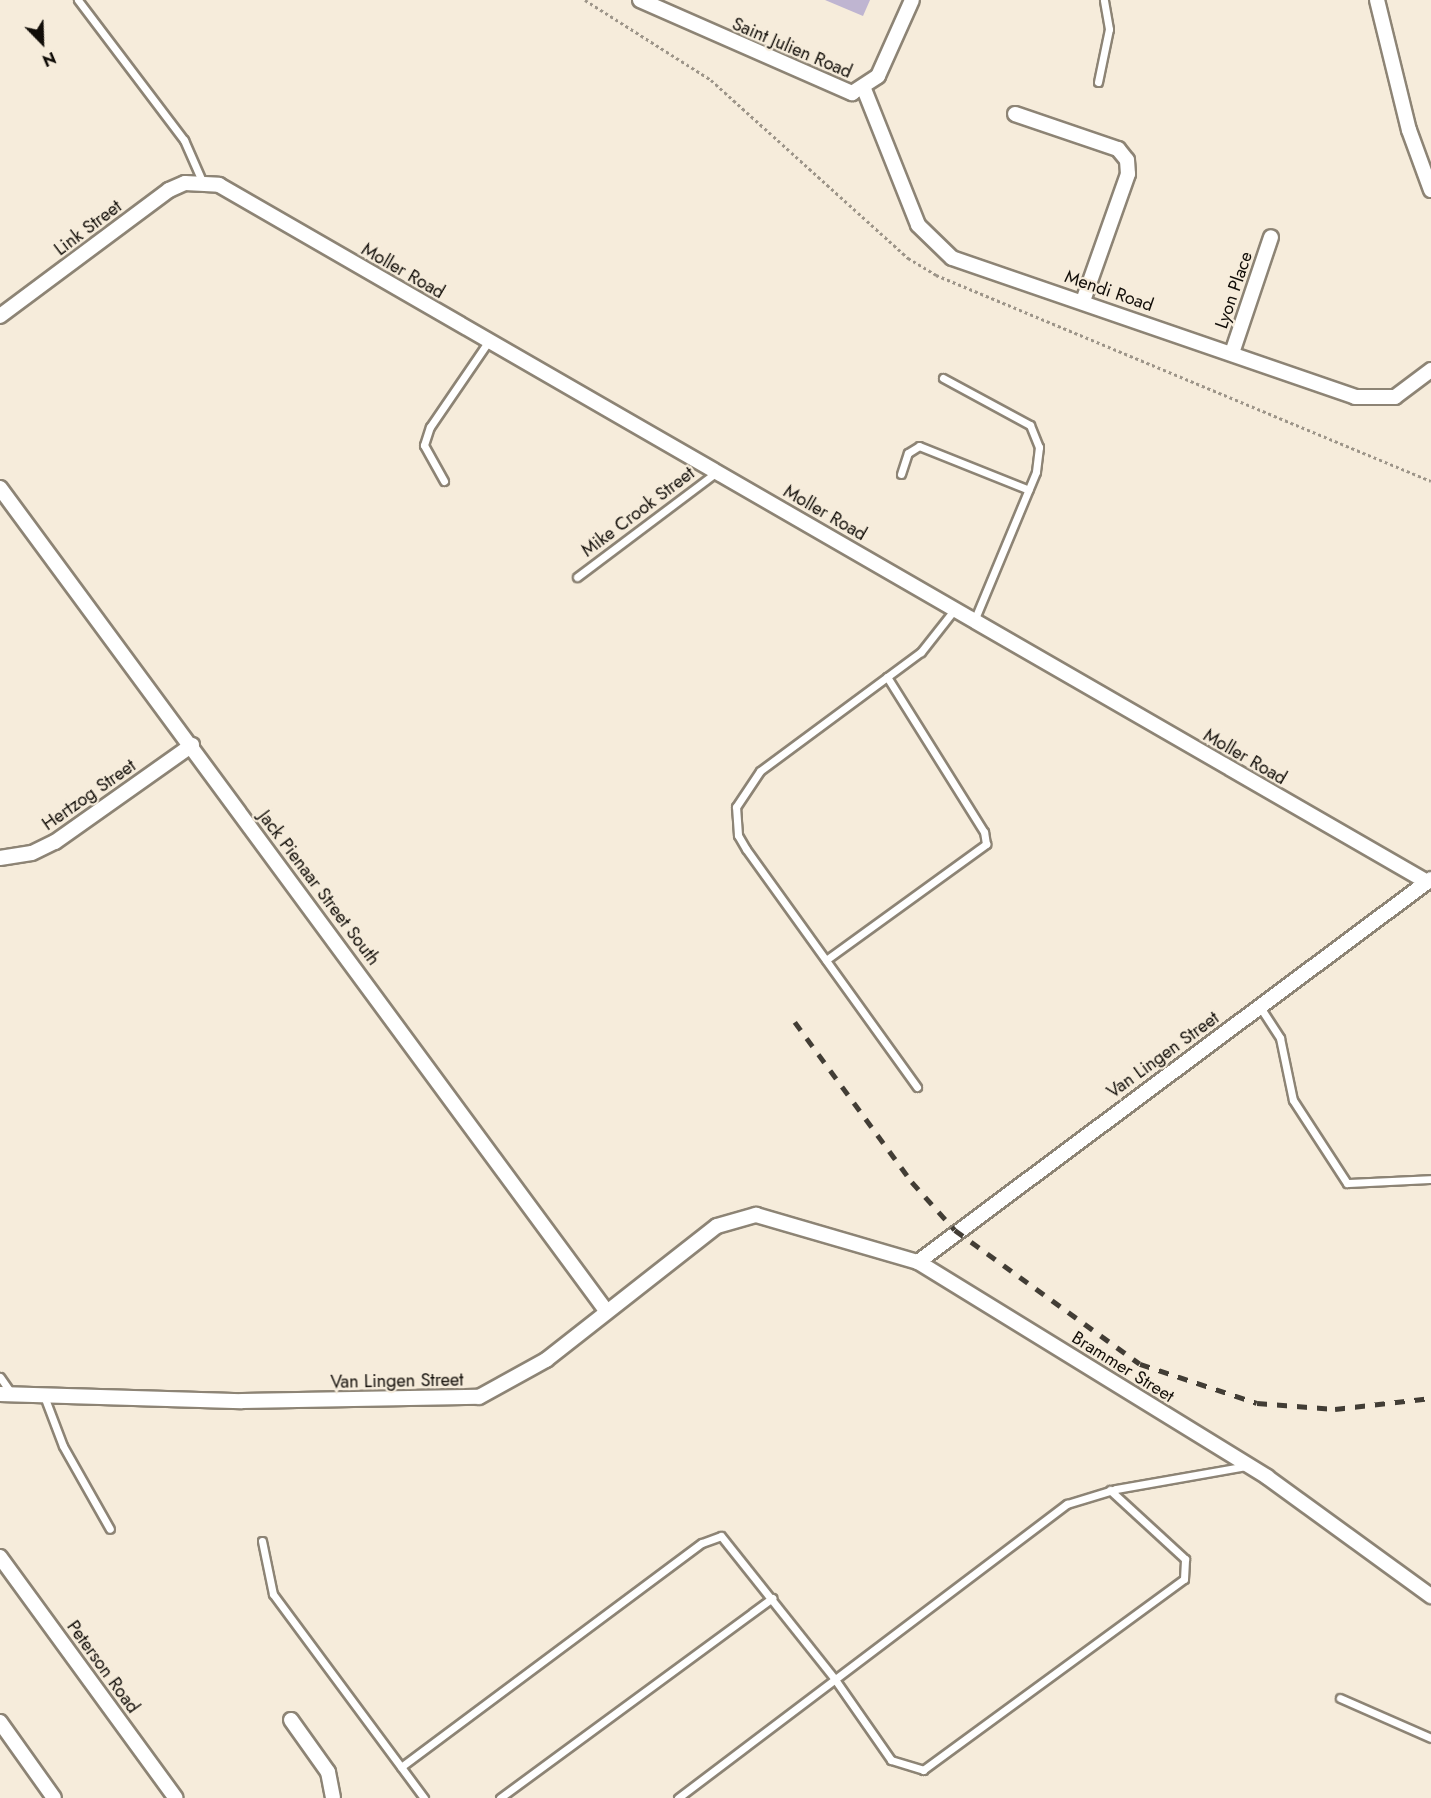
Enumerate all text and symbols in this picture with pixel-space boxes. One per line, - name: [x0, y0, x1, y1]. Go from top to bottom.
- north arrow: [12, 12, 72, 72]
- street label: Saint Julien Road: [729, 13, 855, 83]
- text: N: [39, 46, 60, 72]
- street label: Link Street: [50, 196, 126, 260]
- street label: Moller Road: [358, 239, 448, 303]
- street label: Lyon Place: [1211, 249, 1257, 331]
- street label: Mendi Road: [1062, 266, 1156, 316]
- street label: Mike Crook Street: [577, 463, 699, 561]
- street label: Moller Road: [780, 481, 870, 545]
- street label: Moller Road: [1200, 725, 1290, 789]
- street label: Hertzog Street: [38, 755, 140, 835]
- street label: Jack Pienaar Street South: [254, 806, 384, 970]
- street label: Van Lingen Street: [1103, 1007, 1223, 1103]
- street label: Brammer Street: [1068, 1327, 1178, 1407]
- street label: Van Lingen Street: [330, 1369, 464, 1393]
- street label: Peterson Road: [62, 1617, 144, 1717]

